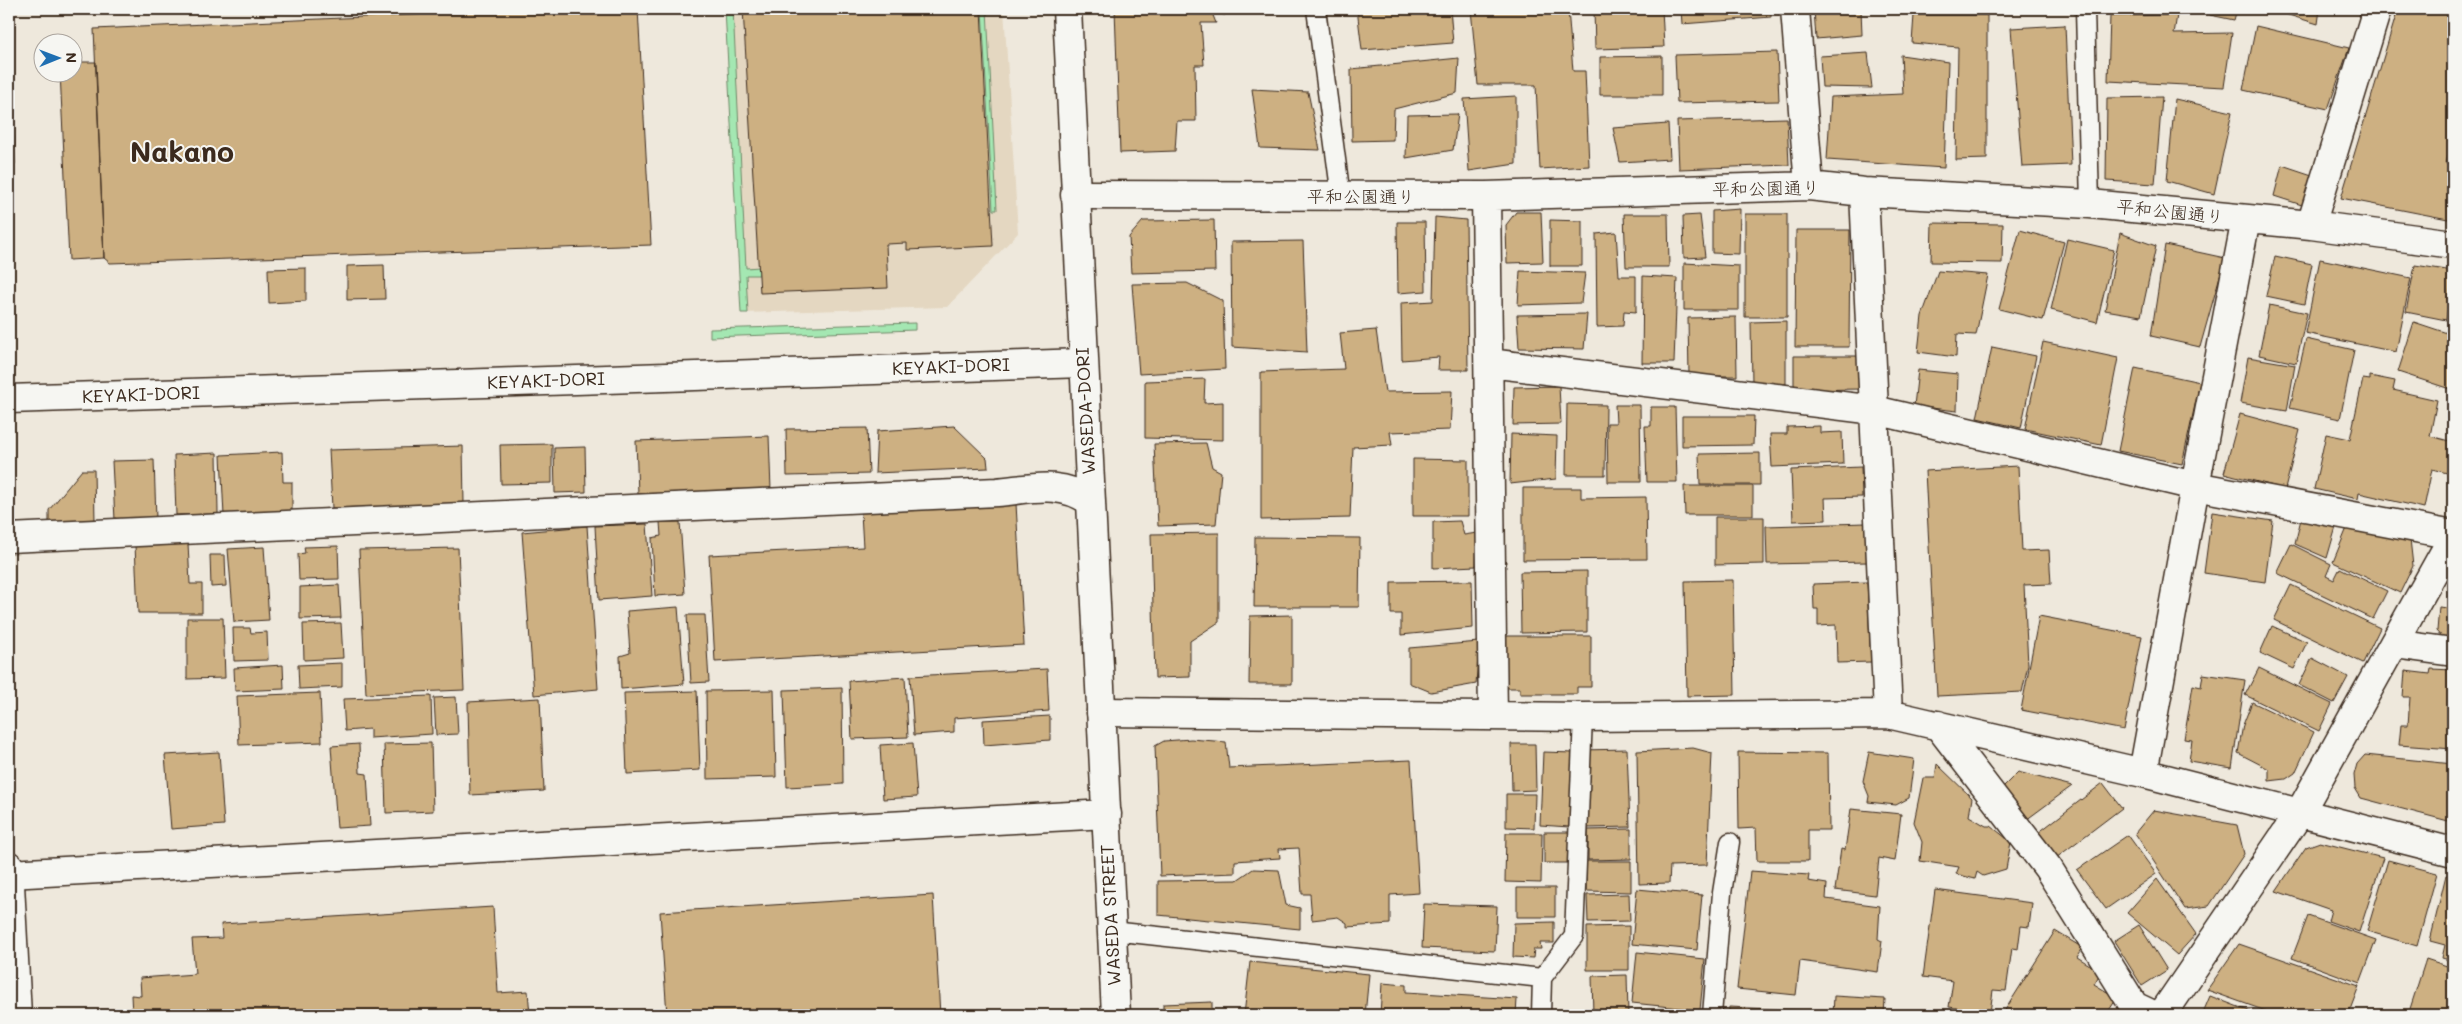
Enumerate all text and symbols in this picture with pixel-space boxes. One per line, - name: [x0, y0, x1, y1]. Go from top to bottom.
- north arrow: [32, 32, 82, 82]
- text: N: [62, 52, 81, 63]
- district label: Nakano: [130, 133, 234, 169]
- street label: 平和公園通り: [1712, 175, 1820, 201]
- street label: 平和公園通り: [1307, 184, 1415, 208]
- street label: 平和公園通り: [2115, 193, 2225, 229]
- street label: WASEDA-DORI: [1070, 347, 1100, 475]
- street label: KEYAKI-DORI: [892, 352, 1010, 380]
- street label: KEYAKI-DORI: [487, 366, 605, 394]
- street label: KEYAKI-DORI: [82, 380, 200, 408]
- street label: WASEDA STREET: [1094, 844, 1126, 986]

